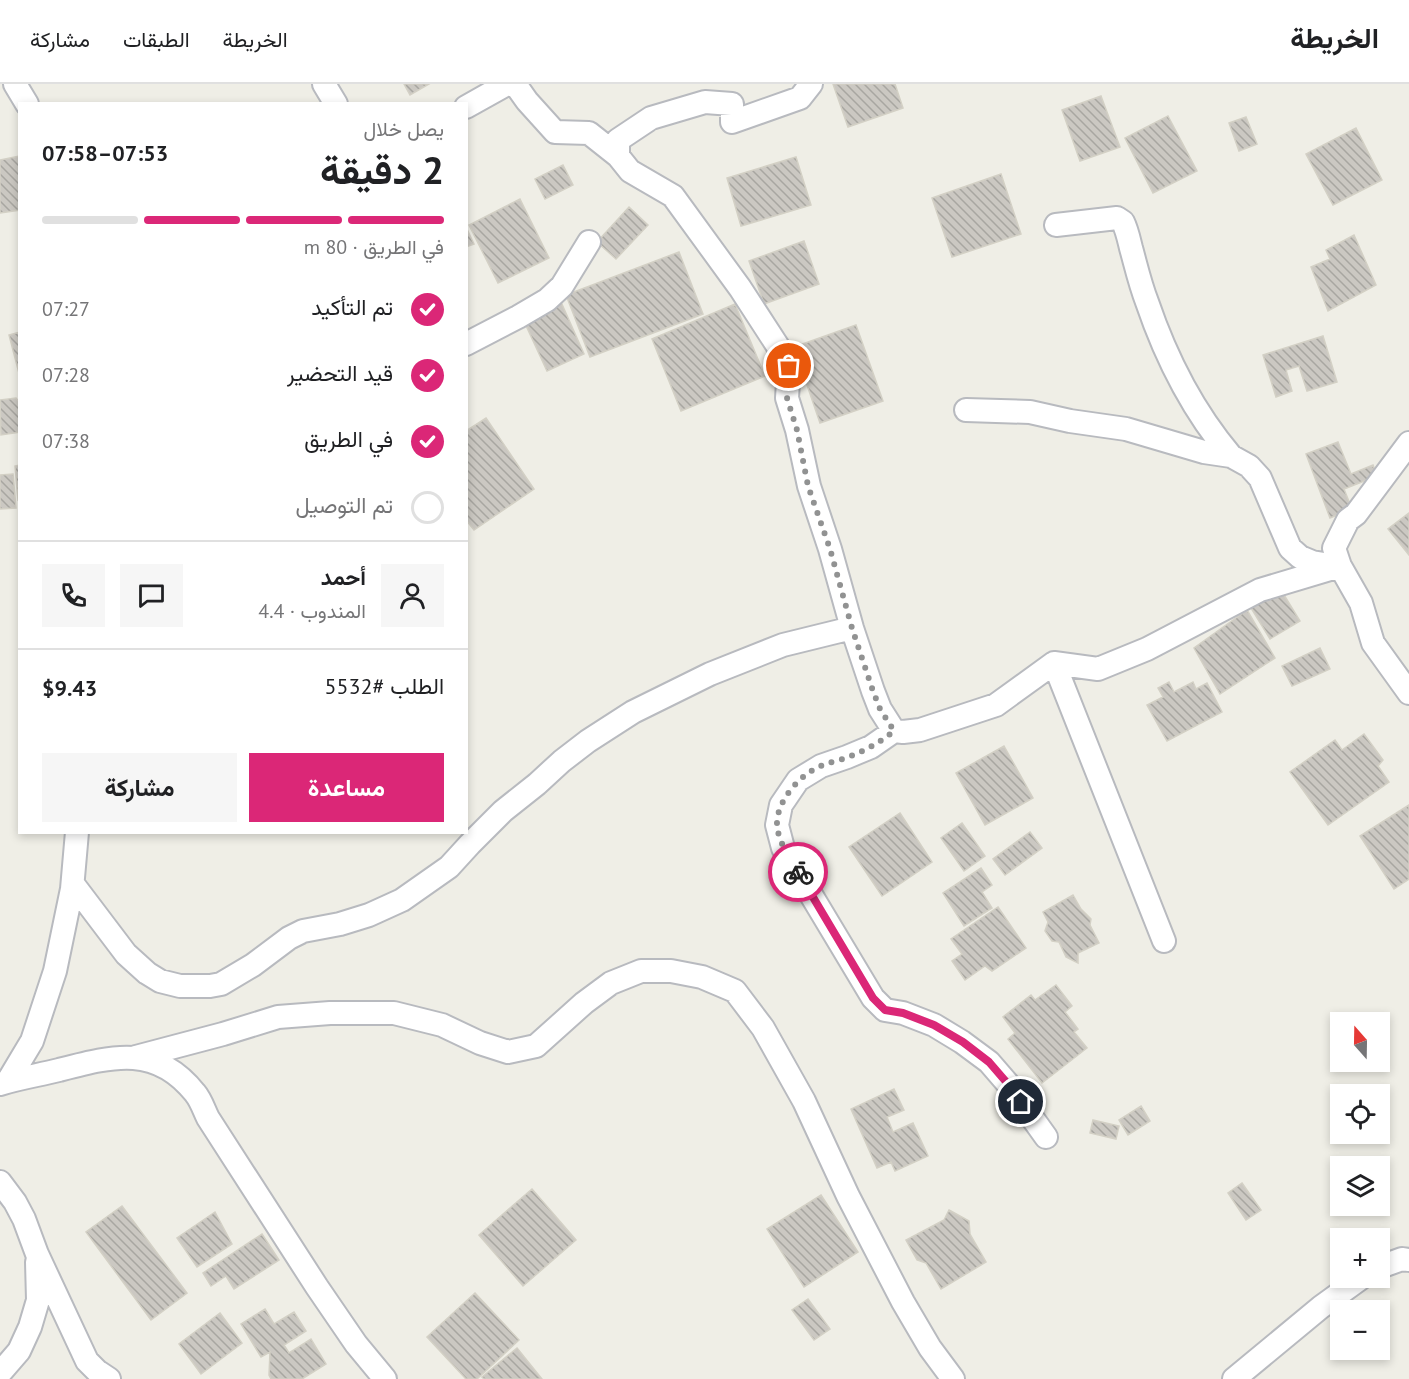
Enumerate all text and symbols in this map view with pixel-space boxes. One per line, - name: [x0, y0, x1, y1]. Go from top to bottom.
- text: الخريطة: [1290, 19, 1379, 56]
- text: مشاركة: [30, 26, 90, 53]
- text: الطبقات: [123, 26, 190, 53]
- text: الخريطة: [223, 26, 288, 53]
- text: يصل خلال: [364, 116, 444, 142]
- text: 07:53–07:58: [42, 139, 168, 167]
- text: 2 دقيقة: [320, 144, 444, 195]
- text: في الطريق · 80 m: [304, 234, 444, 260]
- text: تم التأكيد: [311, 293, 393, 321]
- icon: check: [411, 293, 444, 326]
- text: 07:27: [42, 296, 90, 322]
- pin: [763, 340, 814, 391]
- icon: bag: [772, 349, 805, 382]
- text: قيد التحضير: [287, 359, 393, 387]
- icon: check: [411, 359, 444, 392]
- text: 07:28: [42, 362, 90, 388]
- text: في الطريق: [304, 425, 393, 453]
- icon: check: [411, 425, 444, 458]
- text: 07:38: [42, 428, 90, 454]
- text: تم التوصيل: [295, 491, 393, 519]
- text: أحمد: [321, 563, 366, 591]
- button: phone: [42, 564, 105, 627]
- button: chat: [120, 564, 183, 627]
- button: person: [381, 564, 444, 627]
- text: المندوب · 4.4: [258, 598, 366, 624]
- text: الطلب #5532: [324, 672, 444, 700]
- text: $9.43: [42, 674, 97, 702]
- button: مشاركة: [42, 753, 237, 822]
- button: مساعدة: [249, 753, 444, 822]
- courier: [768, 842, 828, 902]
- icon: bike: [782, 856, 815, 889]
- north arrow: [1330, 1012, 1390, 1072]
- map controls: [1330, 1012, 1390, 1360]
- pin: [995, 1076, 1046, 1127]
- button: locate: [1330, 1084, 1390, 1144]
- icon: home: [1004, 1085, 1037, 1118]
- button: layers: [1330, 1156, 1390, 1216]
- button: +: [1330, 1228, 1390, 1288]
- button: −: [1330, 1300, 1390, 1360]

